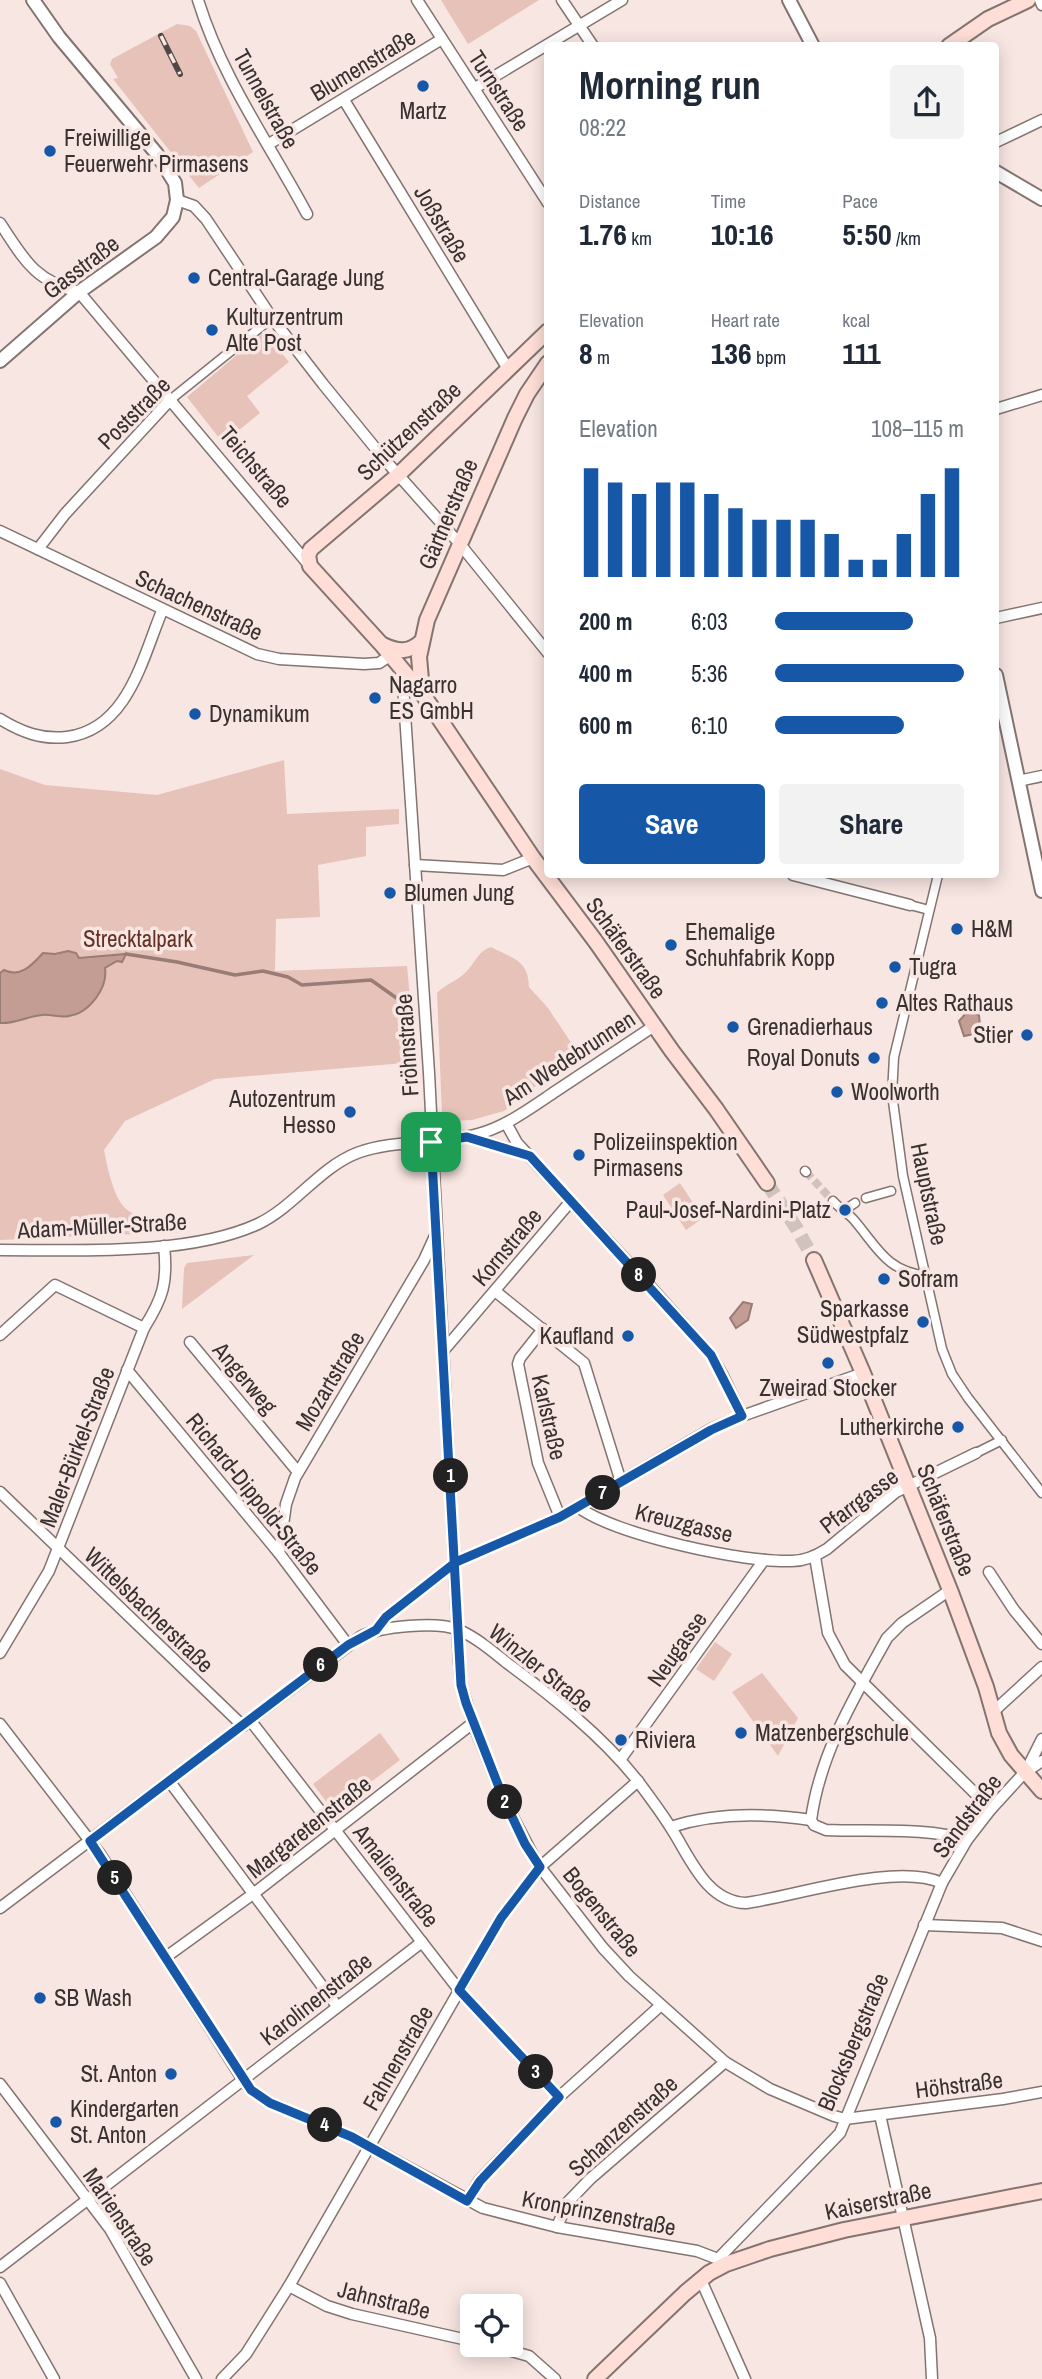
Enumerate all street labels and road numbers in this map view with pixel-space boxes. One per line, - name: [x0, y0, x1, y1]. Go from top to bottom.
- street label: Blumenstraße: [304, 21, 421, 108]
- street label: Tunnelstraße: [226, 43, 307, 154]
- street label: Turnstraße: [462, 44, 537, 137]
- street label: Joßstraße: [407, 179, 478, 268]
- street label: Gasstraße: [36, 228, 125, 305]
- street label: Poststraße: [90, 369, 177, 456]
- street label: Schützenstraße: [350, 374, 468, 487]
- street label: Teichstraße: [213, 419, 300, 514]
- street label: Gärtnerstraße: [410, 454, 485, 574]
- street label: Schachenstraße: [130, 561, 268, 648]
- street label: Schäferstraße: [579, 891, 674, 1005]
- street label: Fröhnstraße: [387, 993, 426, 1097]
- street label: Am Wedebrunnen: [496, 1003, 641, 1112]
- street label: Hauptstraße: [904, 1140, 955, 1248]
- street label: Kornstraße: [465, 1201, 548, 1292]
- street label: Adam-Müller-Straße: [15, 1206, 188, 1245]
- street label: Mozartstraße: [288, 1325, 371, 1436]
- street label: Angerweg: [206, 1334, 285, 1421]
- street label: Maler-Bürkel-Straße: [32, 1362, 121, 1532]
- street label: Karlstraße: [525, 1371, 574, 1463]
- street label: Richard-Dippold-Straße: [179, 1406, 329, 1581]
- street label: Schäferstraße: [910, 1459, 983, 1581]
- street label: Pfarrgasse: [813, 1461, 904, 1540]
- street label: Kreuzgasse: [632, 1495, 736, 1550]
- street label: Wittelsbacherstraße: [78, 1540, 221, 1679]
- street label: Neugasse: [640, 1605, 714, 1692]
- street label: Winzler Straße: [483, 1616, 600, 1719]
- street label: Sandstraße: [925, 1767, 1008, 1864]
- street label: Margaretenstraße: [240, 1768, 377, 1885]
- street label: Amalienstraße: [346, 1817, 446, 1934]
- street label: Bogenstraße: [556, 1860, 648, 1963]
- street label: Karolinenstraße: [253, 1945, 378, 2052]
- street label: Blocksbergstraße: [810, 1968, 895, 2115]
- street label: Fahnenstraße: [355, 2000, 440, 2116]
- street label: Höhstraße: [913, 2064, 1005, 2105]
- street label: Schanzenstraße: [561, 2068, 684, 2183]
- street label: Marienstraße: [76, 2162, 165, 2272]
- street label: Kaiserstraße: [822, 2174, 934, 2227]
- street label: Kronprinzenstraße: [519, 2182, 679, 2243]
- street label: Jahnstraße: [335, 2273, 434, 2326]

